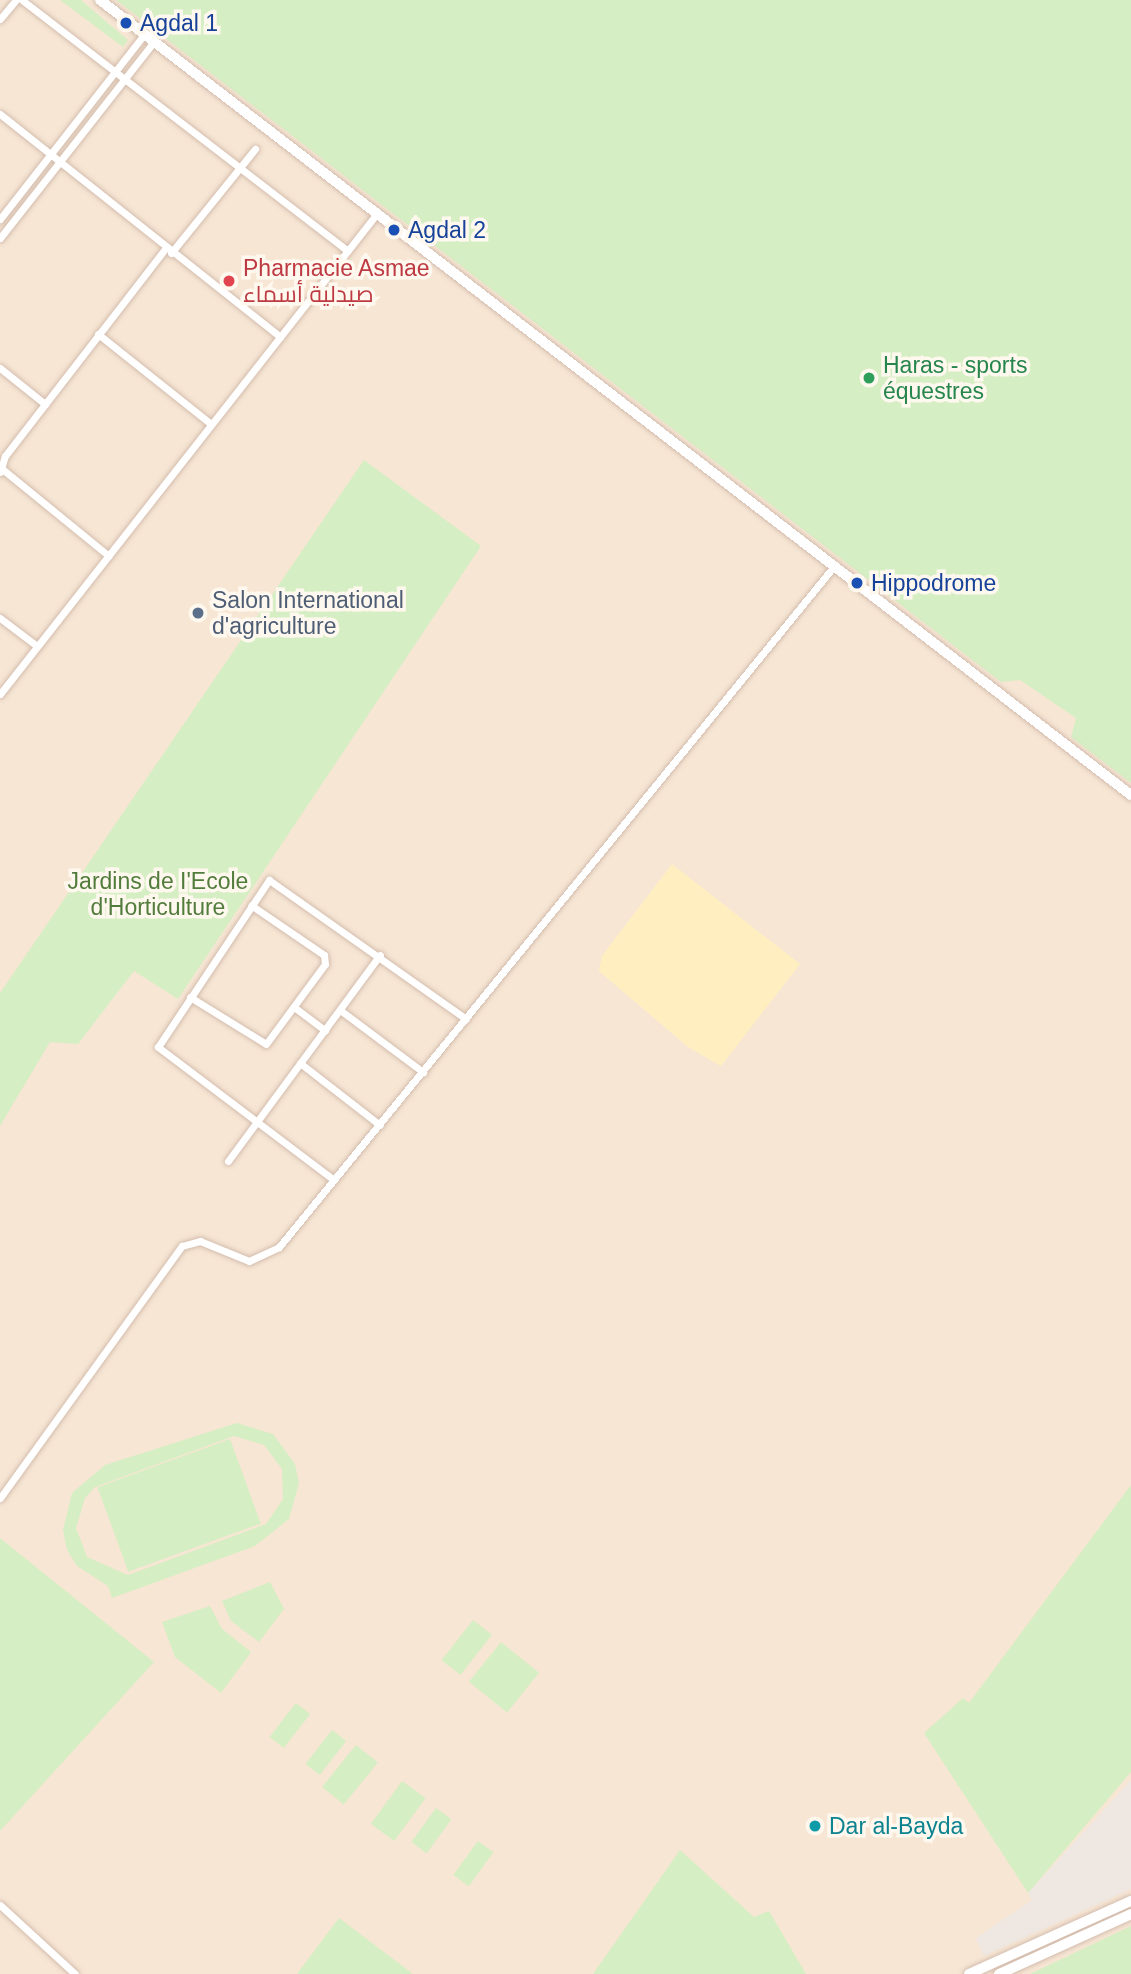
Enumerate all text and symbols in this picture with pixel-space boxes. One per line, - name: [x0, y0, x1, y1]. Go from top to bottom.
- place label: Agdal 1: [140, 9, 218, 37]
- marker: Agdal 1: [118, 15, 134, 31]
- place label: Agdal 2: [408, 216, 486, 244]
- marker: Agdal 2: [386, 222, 402, 238]
- place label: Pharmacie Asmae صيدلية أسماء: [243, 254, 431, 308]
- marker: Pharmacie Asmae صيدلية أسماء: [221, 273, 237, 289]
- place label: Haras - sports équestres: [883, 351, 1027, 405]
- marker: Haras - sports équestres: [861, 370, 877, 386]
- place label: Hippodrome: [871, 569, 996, 597]
- marker: Hippodrome: [849, 575, 865, 591]
- place label: Salon International d'agriculture: [212, 586, 404, 640]
- marker: Salon International d'agriculture: [190, 605, 206, 621]
- park label: Jardins de I'Ecole d'Horticulture: [68, 867, 248, 921]
- place label: Dar al-Bayda: [829, 1812, 963, 1840]
- marker: Dar al-Bayda: [807, 1818, 823, 1834]

